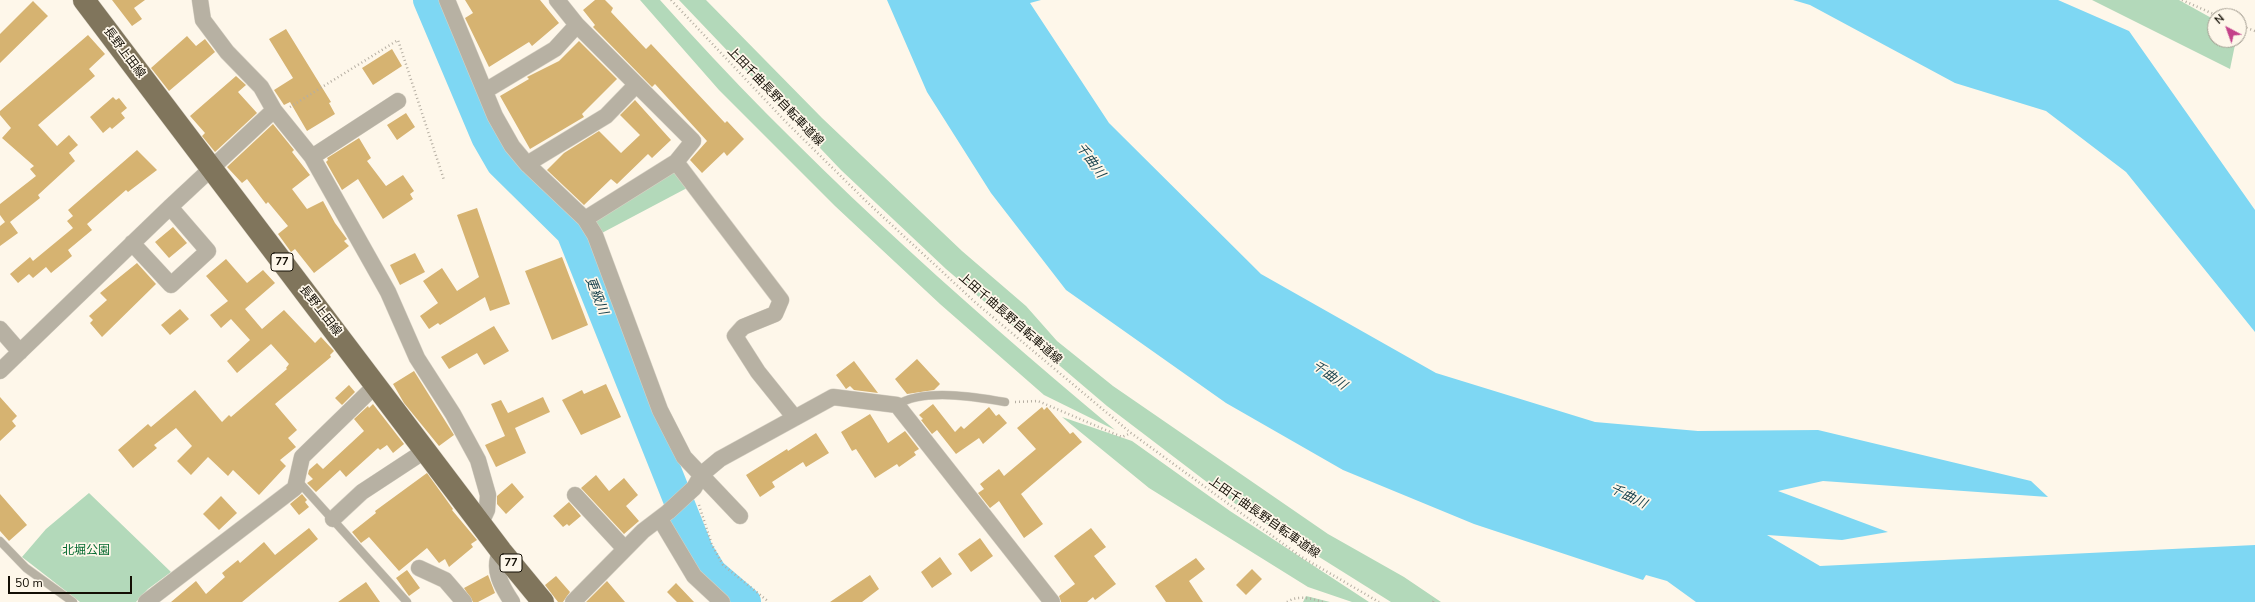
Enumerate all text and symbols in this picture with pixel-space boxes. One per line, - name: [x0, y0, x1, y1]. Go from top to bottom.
- north arrow: [2207, 8, 2247, 48]
- text: N: [2211, 11, 2227, 28]
- street label: 長野上田線: [100, 25, 148, 81]
- street label: 上田千曲長野自転車道線: [724, 45, 826, 149]
- water label: 千曲川: [1072, 141, 1108, 181]
- road number: 77: [271, 253, 293, 271]
- street label: 上田千曲長野自転車道線: [955, 270, 1065, 368]
- water label: 更級川: [581, 275, 611, 317]
- street label: 長野上田線: [296, 283, 344, 339]
- water label: 千曲川: [1309, 358, 1349, 394]
- street label: 上田千曲長野自転車道線: [1206, 474, 1322, 562]
- water label: 千曲川: [1607, 481, 1649, 513]
- park label: 北堀公園: [62, 544, 110, 558]
- road number: 77: [500, 554, 522, 572]
- scale bar: [10, 568, 134, 594]
- text: 50 m: [15, 575, 43, 591]

